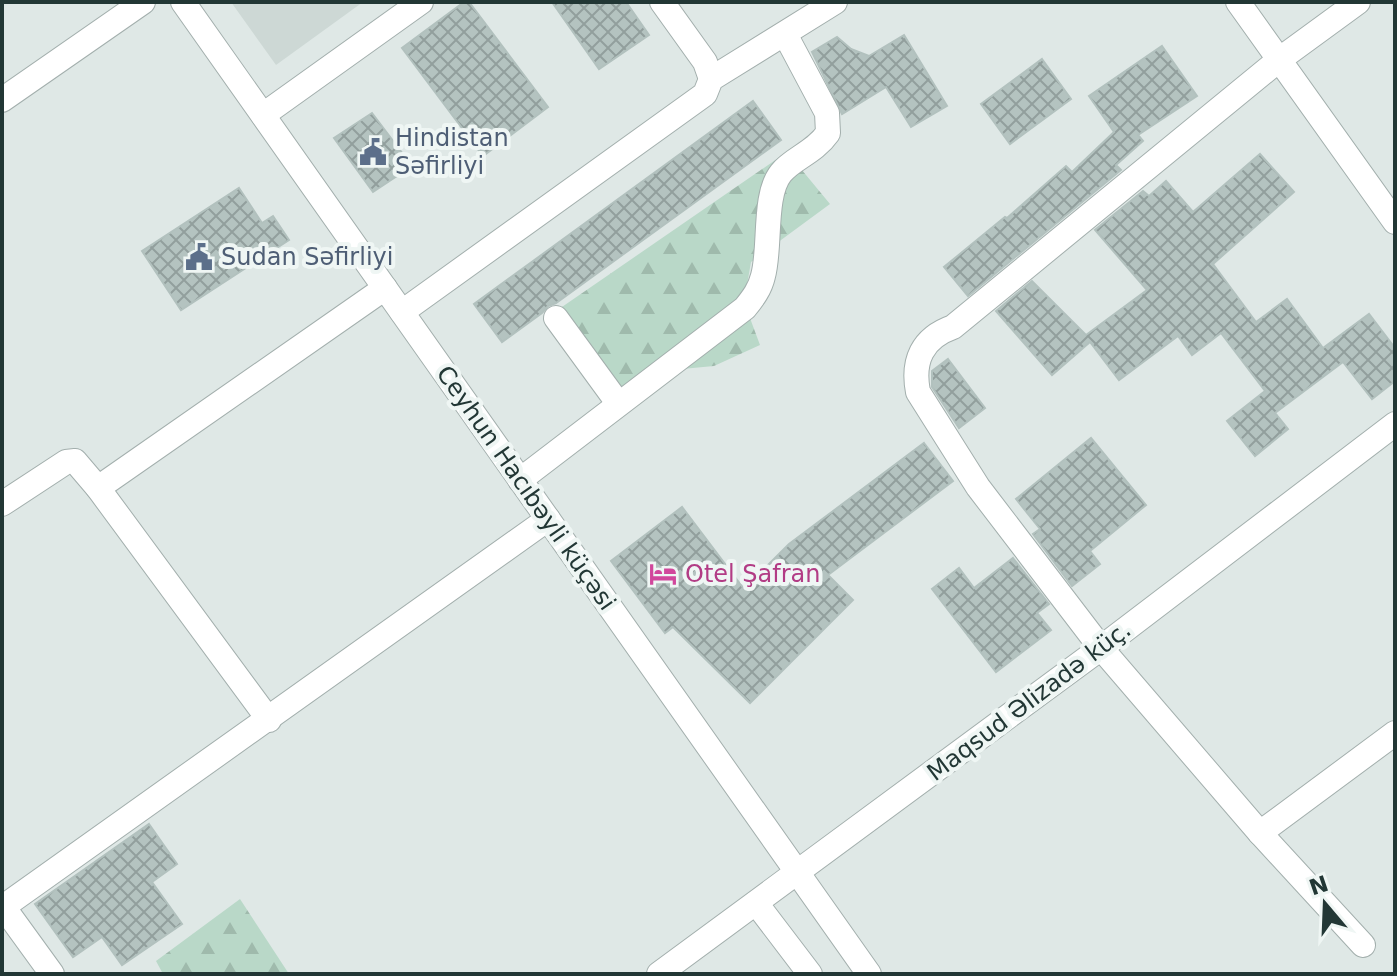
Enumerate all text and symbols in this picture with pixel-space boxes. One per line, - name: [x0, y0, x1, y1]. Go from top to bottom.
- place label: Hindistan Səfirliyi: [395, 124, 509, 180]
- public building icon: Hindistan Səfirliyi: [358, 137, 388, 167]
- public building icon: Sudan Səfirliyi: [184, 242, 214, 272]
- place label: Sudan Səfirliyi: [221, 243, 393, 271]
- street label: Ceyhun Hacıbəyli küçəsi: [431, 360, 621, 616]
- hotel icon: Otel Şafran: [648, 559, 678, 589]
- place label: Otel Şafran: [685, 560, 821, 588]
- street label: Maqsud Əlizadə küç.: [922, 615, 1136, 787]
- north arrow: [1285, 864, 1365, 944]
- text: N: [1306, 871, 1331, 900]

